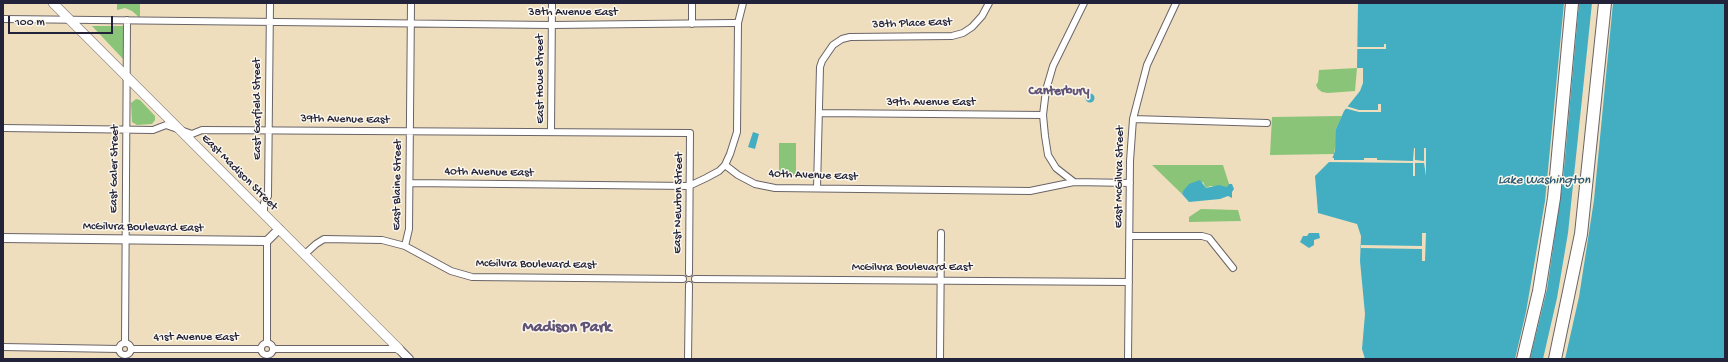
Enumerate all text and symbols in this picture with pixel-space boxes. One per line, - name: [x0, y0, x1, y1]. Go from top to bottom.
- street label: 38th Avenue East: [528, 6, 618, 20]
- scale bar: [10, 8, 115, 34]
- street label: 38th Place East: [872, 15, 952, 33]
- text: 100 m: [15, 16, 45, 30]
- street label: East Howe Street: [534, 34, 548, 124]
- street label: East Garfield Street: [251, 58, 265, 160]
- district label: Canterbury: [1028, 84, 1090, 100]
- street label: 39th Avenue East: [887, 96, 975, 110]
- street label: 39th Avenue East: [300, 112, 390, 128]
- street label: East Galer Street: [107, 125, 123, 213]
- street label: East McGilvra Street: [1112, 126, 1128, 228]
- street label: East Madison Street: [198, 132, 280, 214]
- street label: East Blaine Street: [390, 139, 406, 231]
- street label: East Newton Street: [671, 152, 687, 254]
- street label: 40th Avenue East: [444, 165, 534, 181]
- street label: 40th Avenue East: [768, 167, 858, 185]
- water label: Lake Washington: [1498, 173, 1590, 189]
- street label: McGilvra Boulevard East: [83, 220, 203, 236]
- street label: McGilvra Boulevard East: [476, 257, 596, 273]
- street label: McGilvra Boulevard East: [852, 261, 972, 275]
- district label: Madison Park: [523, 319, 611, 339]
- street label: 41st Avenue East: [153, 331, 239, 345]

